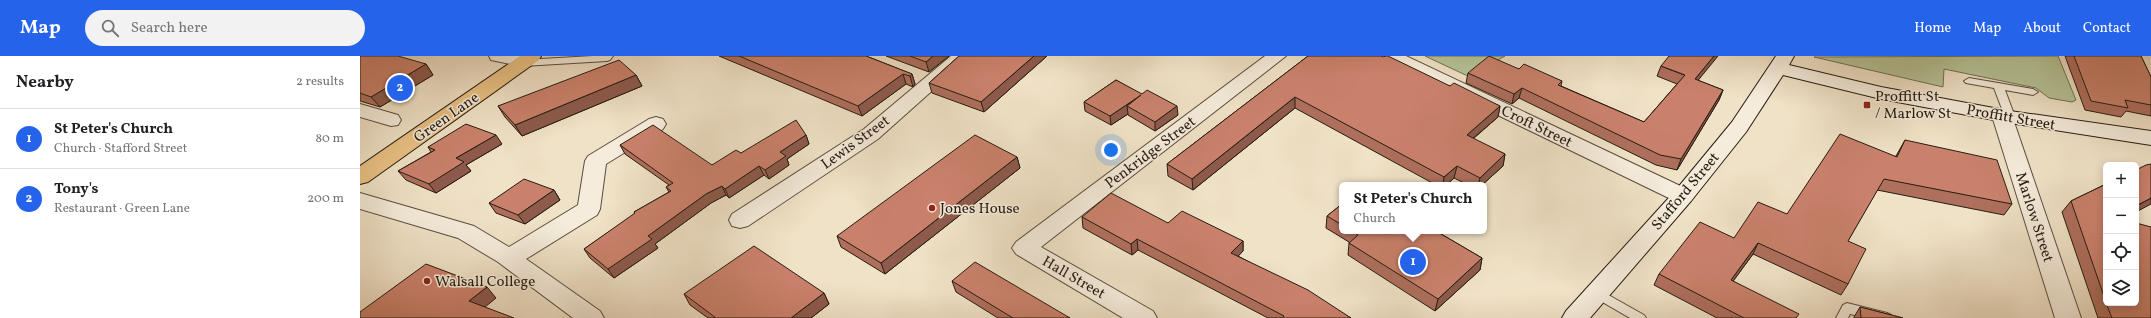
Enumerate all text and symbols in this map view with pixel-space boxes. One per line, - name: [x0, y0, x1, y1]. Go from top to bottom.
- search box: [85, 10, 365, 46]
- text: Map: [20, 15, 61, 41]
- icon: search: [99, 17, 121, 39]
- text: Search here: [131, 18, 208, 39]
- text: Home: [1914, 19, 1951, 38]
- text: Map: [1973, 19, 2001, 38]
- text: About: [2023, 19, 2061, 38]
- text: Contact: [2083, 19, 2131, 38]
- text: Nearby: [16, 71, 74, 94]
- text: 2 results: [296, 73, 344, 91]
- pin: 2: [387, 73, 413, 103]
- place label: Proffitt St / Marlow St: [1875, 87, 1951, 125]
- street label: Green Lane: [410, 88, 484, 148]
- marker: Proffitt St / Marlow St: [1862, 100, 1872, 110]
- street label: Proffitt Street: [1965, 100, 2057, 137]
- street label: Croft Street: [1497, 101, 1575, 154]
- street label: Lewis Street: [817, 111, 895, 175]
- street label: Penkridge Street: [1101, 112, 1201, 194]
- text: St Peter's Church: [54, 119, 173, 140]
- text: 1: [26, 130, 32, 148]
- text: 80 m: [315, 130, 344, 148]
- text: Church · Stafford Street: [54, 140, 187, 158]
- your location: [1101, 140, 1121, 160]
- street label: Stafford Street: [1647, 148, 1725, 235]
- map controls: [2103, 162, 2139, 306]
- button: +: [2103, 162, 2139, 198]
- street label: Marlow Street: [2009, 170, 2058, 265]
- text: Tony's: [54, 179, 99, 200]
- popup: [1339, 182, 1487, 234]
- text: St Peter's Church: [1354, 189, 1472, 210]
- text: 2: [26, 190, 32, 208]
- text: 200 m: [307, 190, 344, 208]
- button: −: [2103, 198, 2139, 234]
- place label: Jones House: [940, 199, 1020, 220]
- text: Restaurant · Green Lane: [54, 200, 190, 218]
- marker: Jones House: [927, 203, 937, 213]
- text: Church: [1354, 210, 1396, 228]
- button: locate: [2103, 234, 2139, 270]
- pin: 1: [1400, 247, 1426, 277]
- street label: Hall Street: [1038, 252, 1109, 305]
- button: layers: [2103, 270, 2139, 306]
- place label: Walsall College: [435, 272, 535, 293]
- marker: Walsall College: [422, 276, 432, 286]

